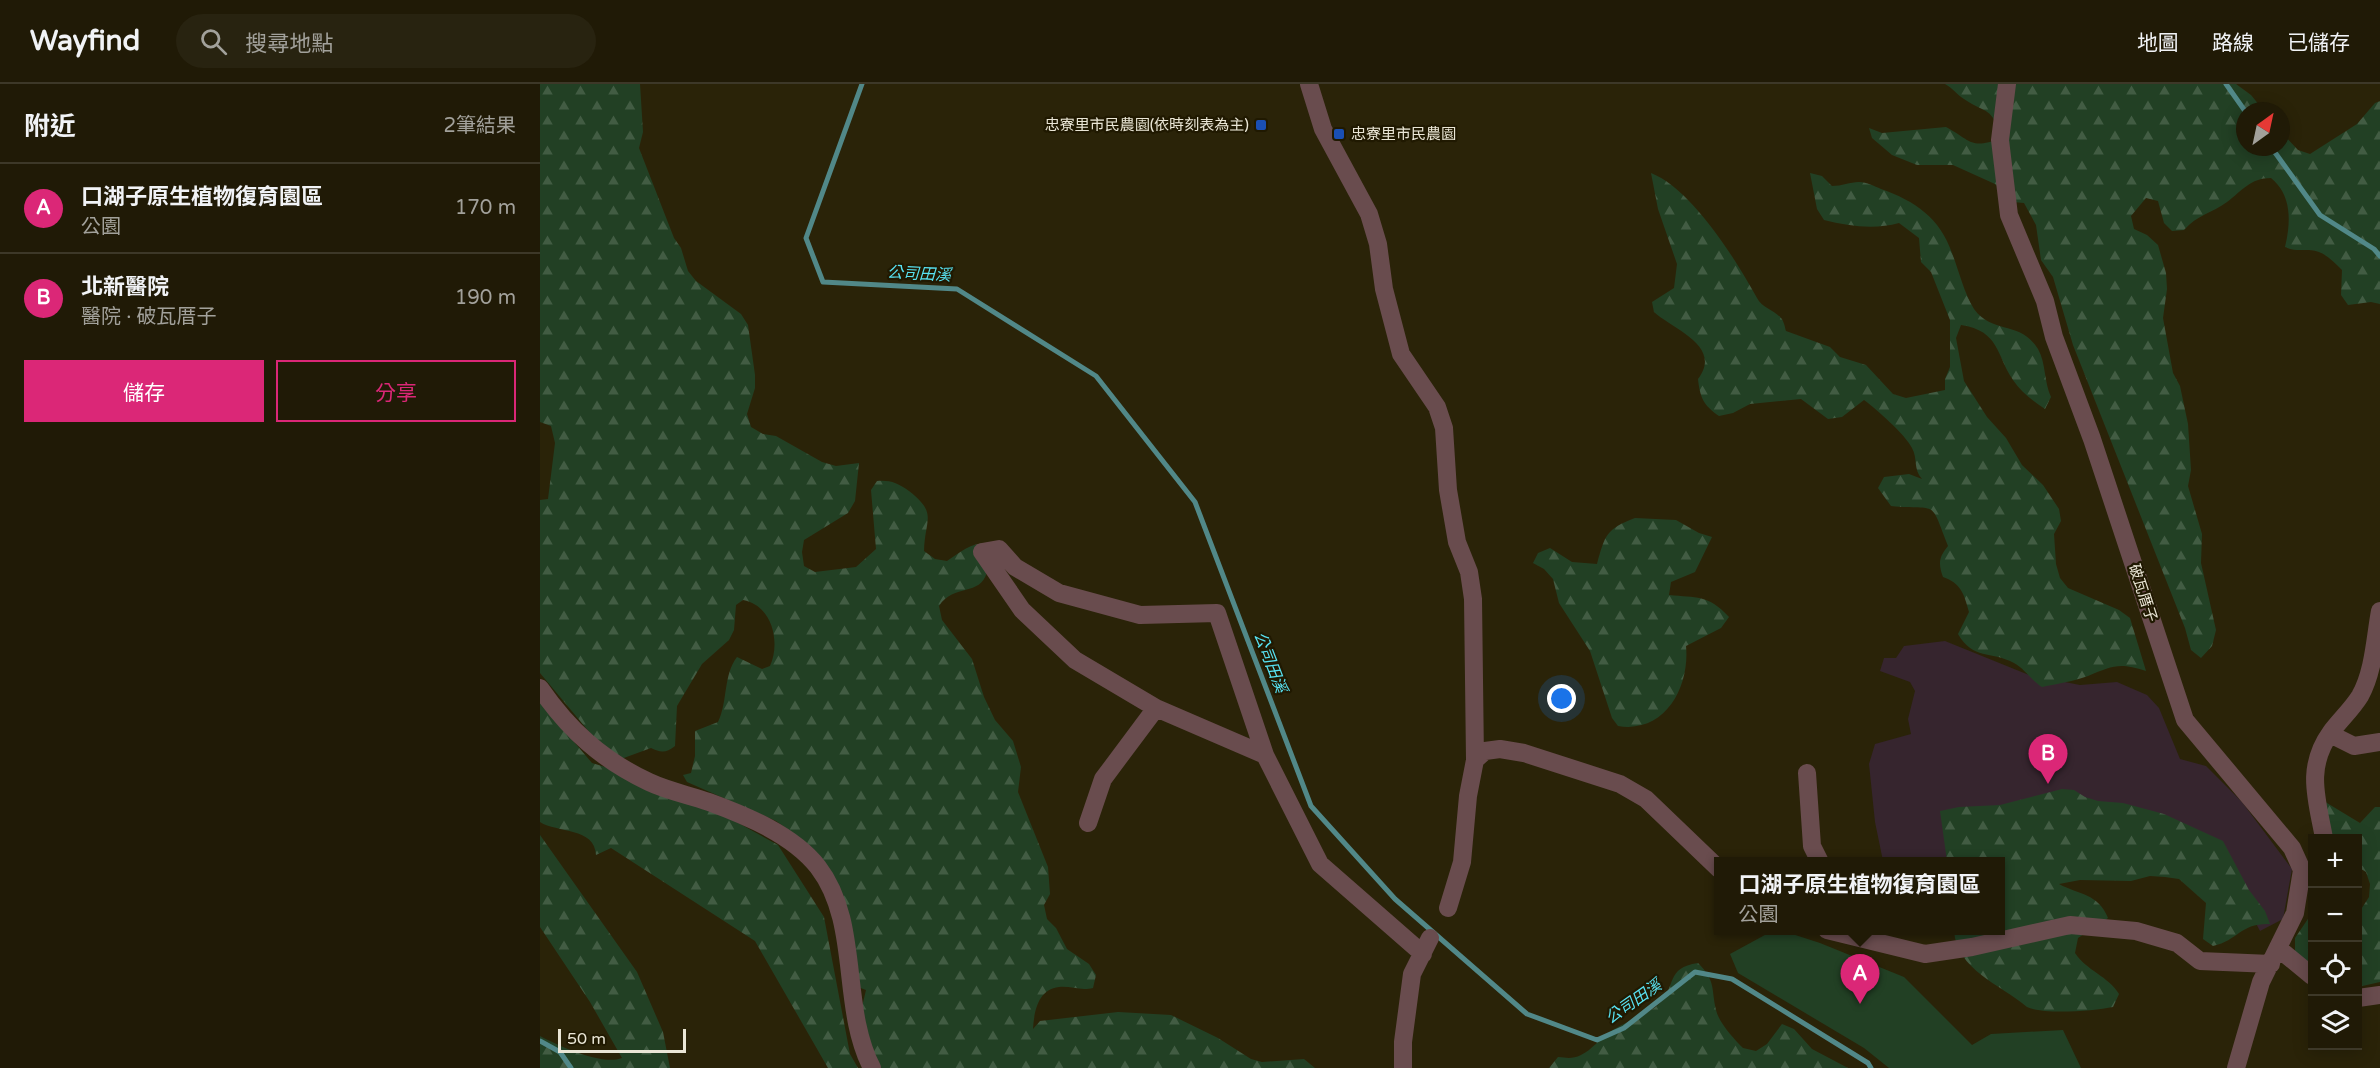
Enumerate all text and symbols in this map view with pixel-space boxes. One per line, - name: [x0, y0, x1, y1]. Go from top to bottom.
- search box: [176, 14, 596, 68]
- text: Wayfind: [30, 24, 140, 58]
- icon: search: [197, 25, 230, 58]
- text: 搜尋地點: [245, 31, 333, 57]
- text: 地圖: [2137, 31, 2179, 56]
- text: 路線: [2212, 31, 2254, 56]
- text: 已儲存: [2287, 31, 2350, 56]
- north arrow: [2236, 102, 2290, 156]
- text: 附近: [24, 111, 76, 142]
- text: 2筆結果: [443, 114, 516, 138]
- place label: 忠寮里市民農園(依時刻表為主): [1045, 116, 1249, 134]
- marker: 忠寮里市民農園(依時刻表為主): [1254, 118, 1268, 132]
- place label: 忠寮里市民農園: [1351, 125, 1456, 143]
- marker: 忠寮里市民農園: [1332, 127, 1346, 141]
- text: 口湖子原生植物復育園區: [81, 184, 323, 210]
- text: A: [36, 196, 51, 220]
- text: 170 m: [455, 196, 516, 220]
- text: 公園: [81, 215, 121, 239]
- water label: 公司田溪: [886, 262, 953, 286]
- text: 北新醫院: [81, 274, 169, 300]
- text: B: [37, 286, 50, 310]
- text: 190 m: [455, 286, 516, 310]
- text: 醫院 · 破瓦厝子: [81, 305, 217, 329]
- button: 儲存: [24, 360, 264, 422]
- button: 分享: [276, 360, 516, 422]
- street label: 破瓦厝子: [2125, 562, 2161, 624]
- water label: 公司田溪: [1249, 629, 1292, 698]
- your location: [1547, 684, 1576, 713]
- pin: B: [2028, 734, 2068, 784]
- map controls: [2308, 834, 2362, 1050]
- button: +: [2308, 834, 2362, 888]
- popup: [1714, 857, 2005, 935]
- text: 口湖子原生植物復育園區: [1738, 872, 1981, 898]
- button: −: [2308, 888, 2362, 942]
- text: 公園: [1738, 903, 1778, 927]
- button: locate: [2308, 942, 2362, 996]
- pin: A: [1840, 954, 1880, 1004]
- water label: 公司田溪: [1602, 974, 1667, 1028]
- button: layers: [2308, 996, 2362, 1050]
- scale bar: [558, 1026, 686, 1054]
- text: 50 m: [567, 1029, 606, 1049]

